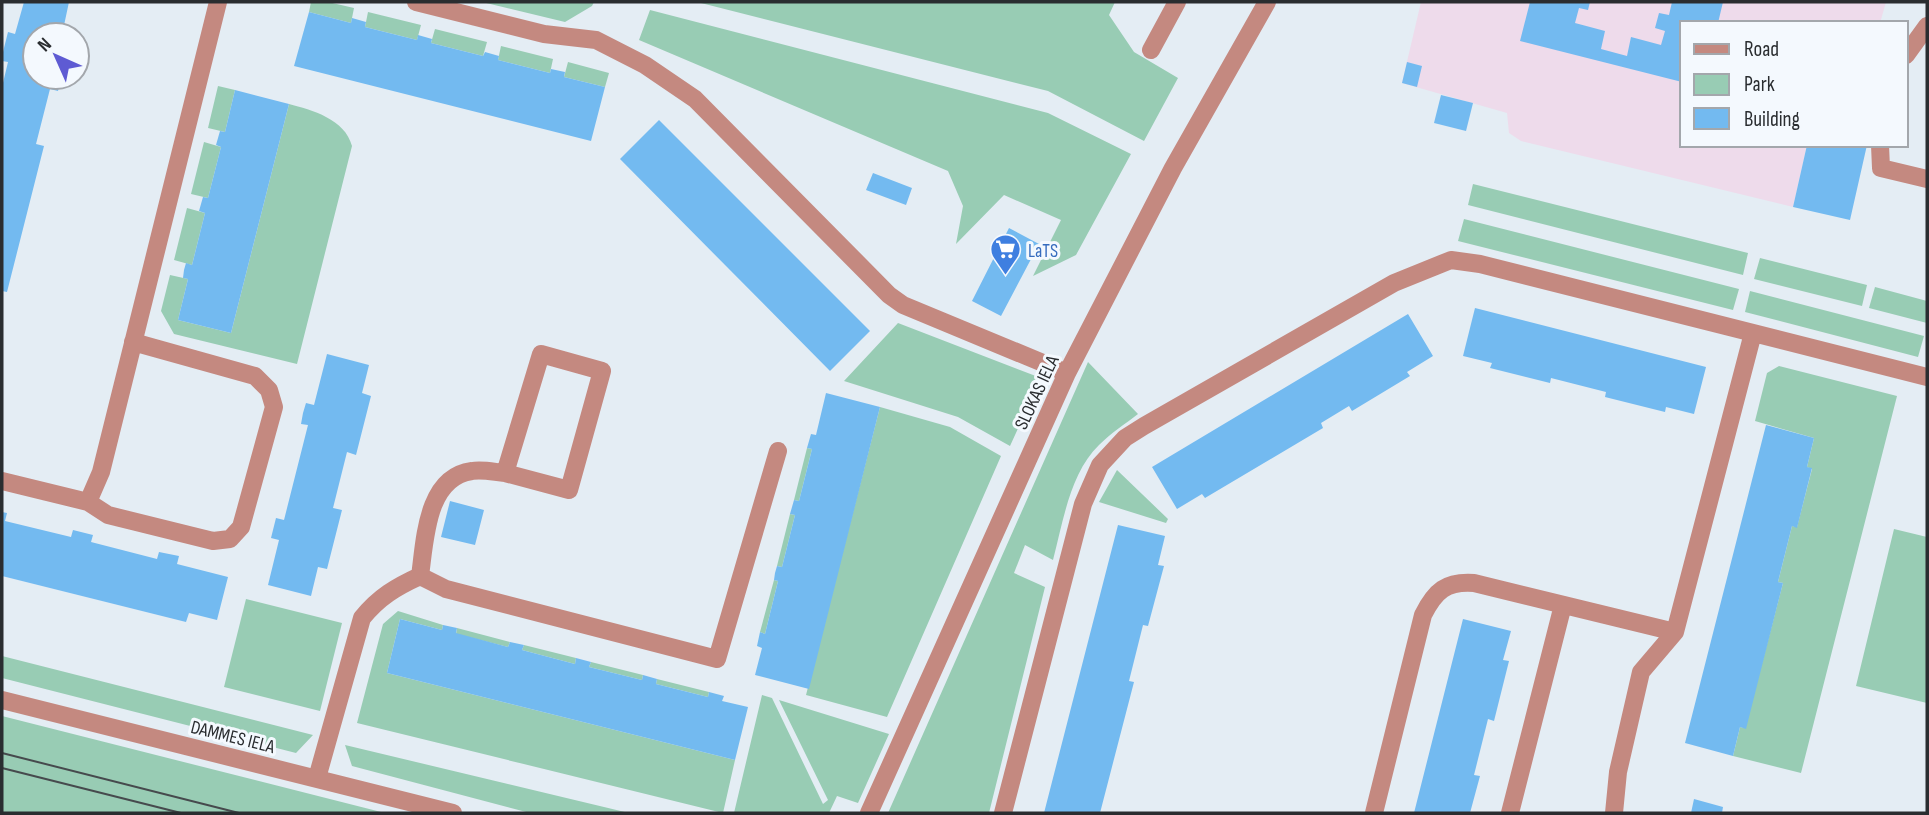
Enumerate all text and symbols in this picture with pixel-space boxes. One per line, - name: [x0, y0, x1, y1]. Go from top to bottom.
- north arrow: [21, 21, 91, 91]
- legend: [1680, 21, 1908, 147]
- text: N: [33, 33, 57, 57]
- text: Road: [1744, 37, 1779, 62]
- text: Park: [1744, 72, 1775, 97]
- text: Building: [1744, 107, 1800, 132]
- supermarket icon: LaTS: [988, 233, 1022, 277]
- place label: LaTS: [1028, 240, 1058, 263]
- street label: SLOKAS IELA: [1010, 351, 1065, 433]
- street label: DAMMES IELA: [188, 716, 278, 759]

